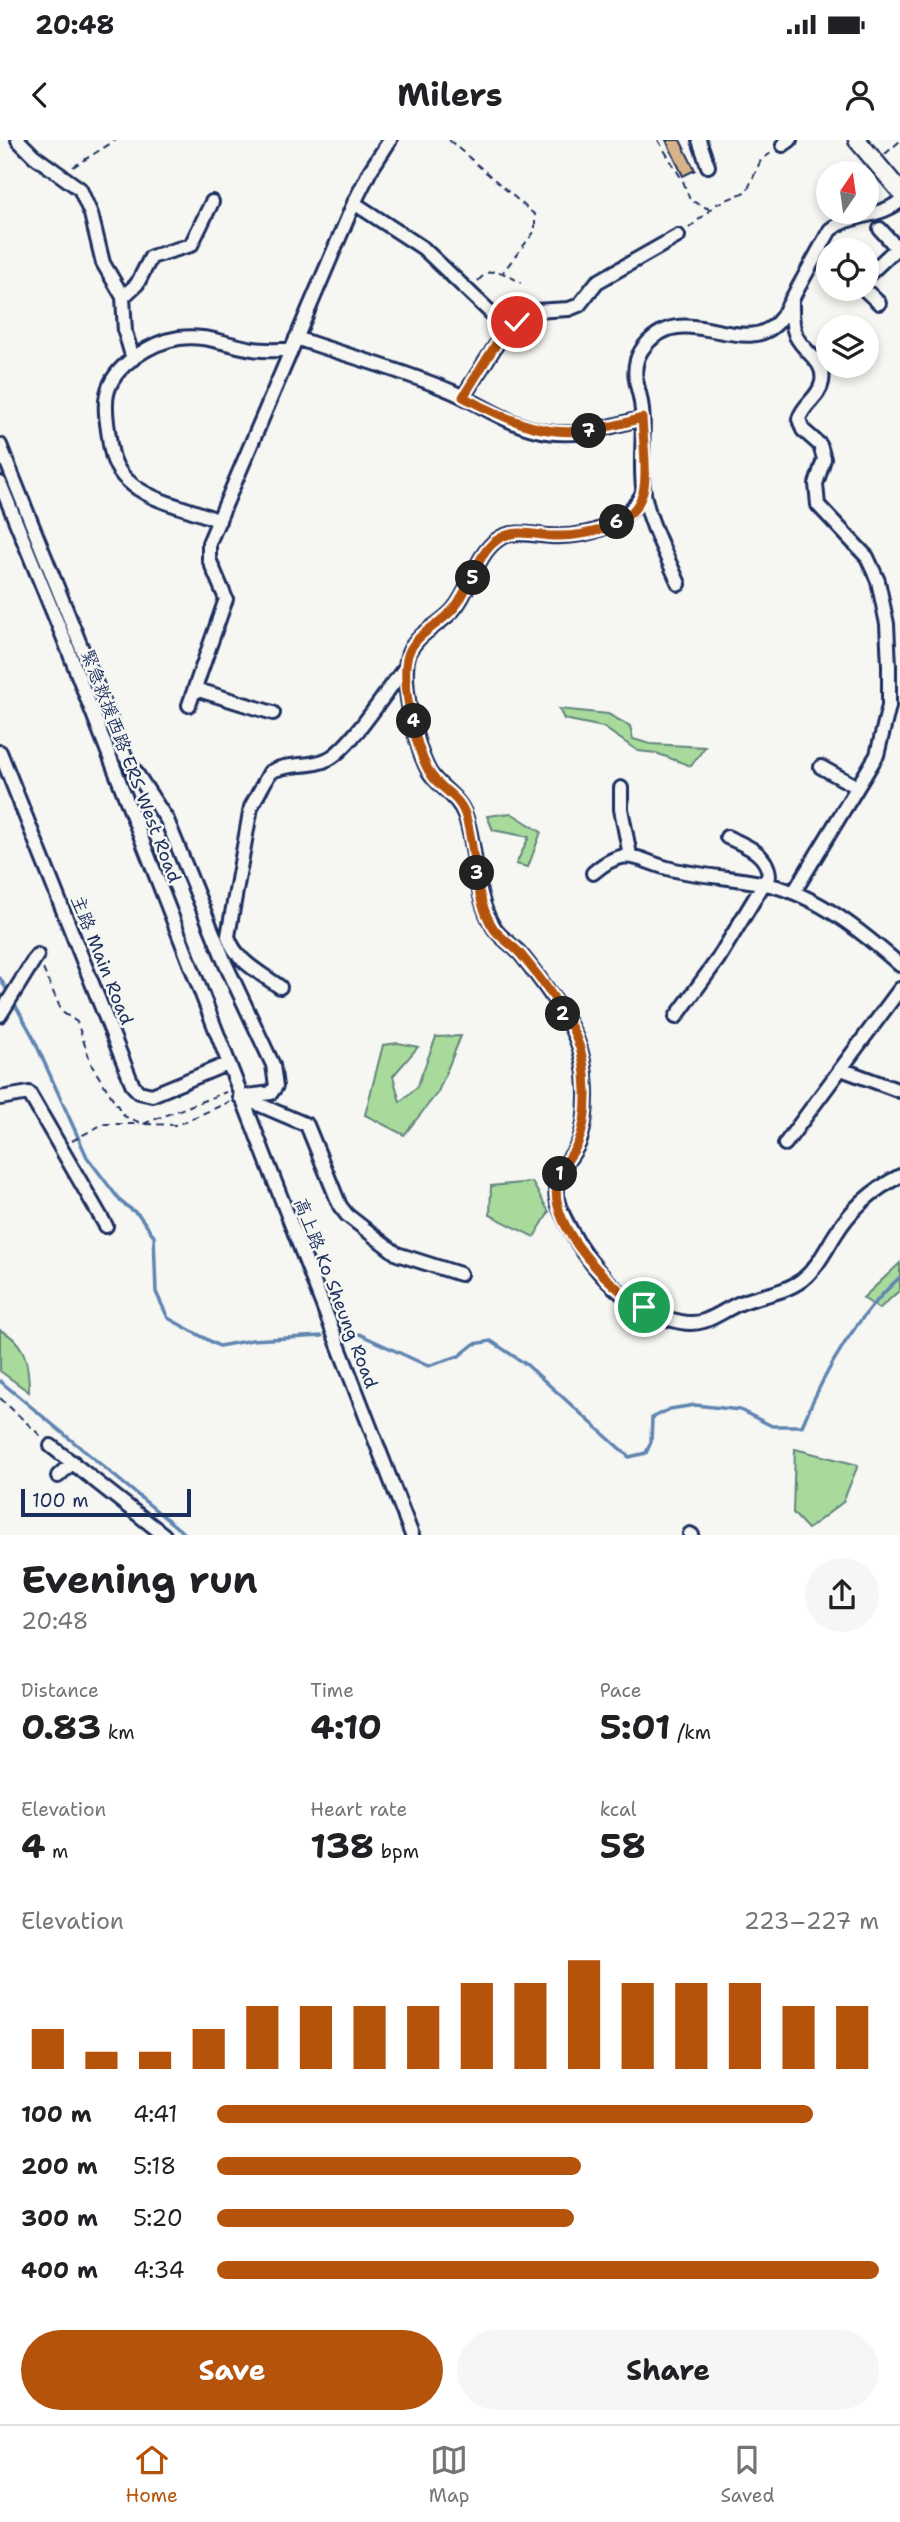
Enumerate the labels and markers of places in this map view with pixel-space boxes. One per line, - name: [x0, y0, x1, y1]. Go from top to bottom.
- pin: [487, 292, 547, 352]
- pin: 7: [572, 414, 606, 448]
- pin: 6: [600, 504, 634, 540]
- pin: 5: [456, 560, 490, 596]
- pin: 4: [396, 704, 432, 738]
- pin: 3: [460, 856, 494, 890]
- pin: 2: [546, 996, 580, 1032]
- pin: 1: [542, 1156, 578, 1192]
- pin: [614, 1277, 674, 1337]

